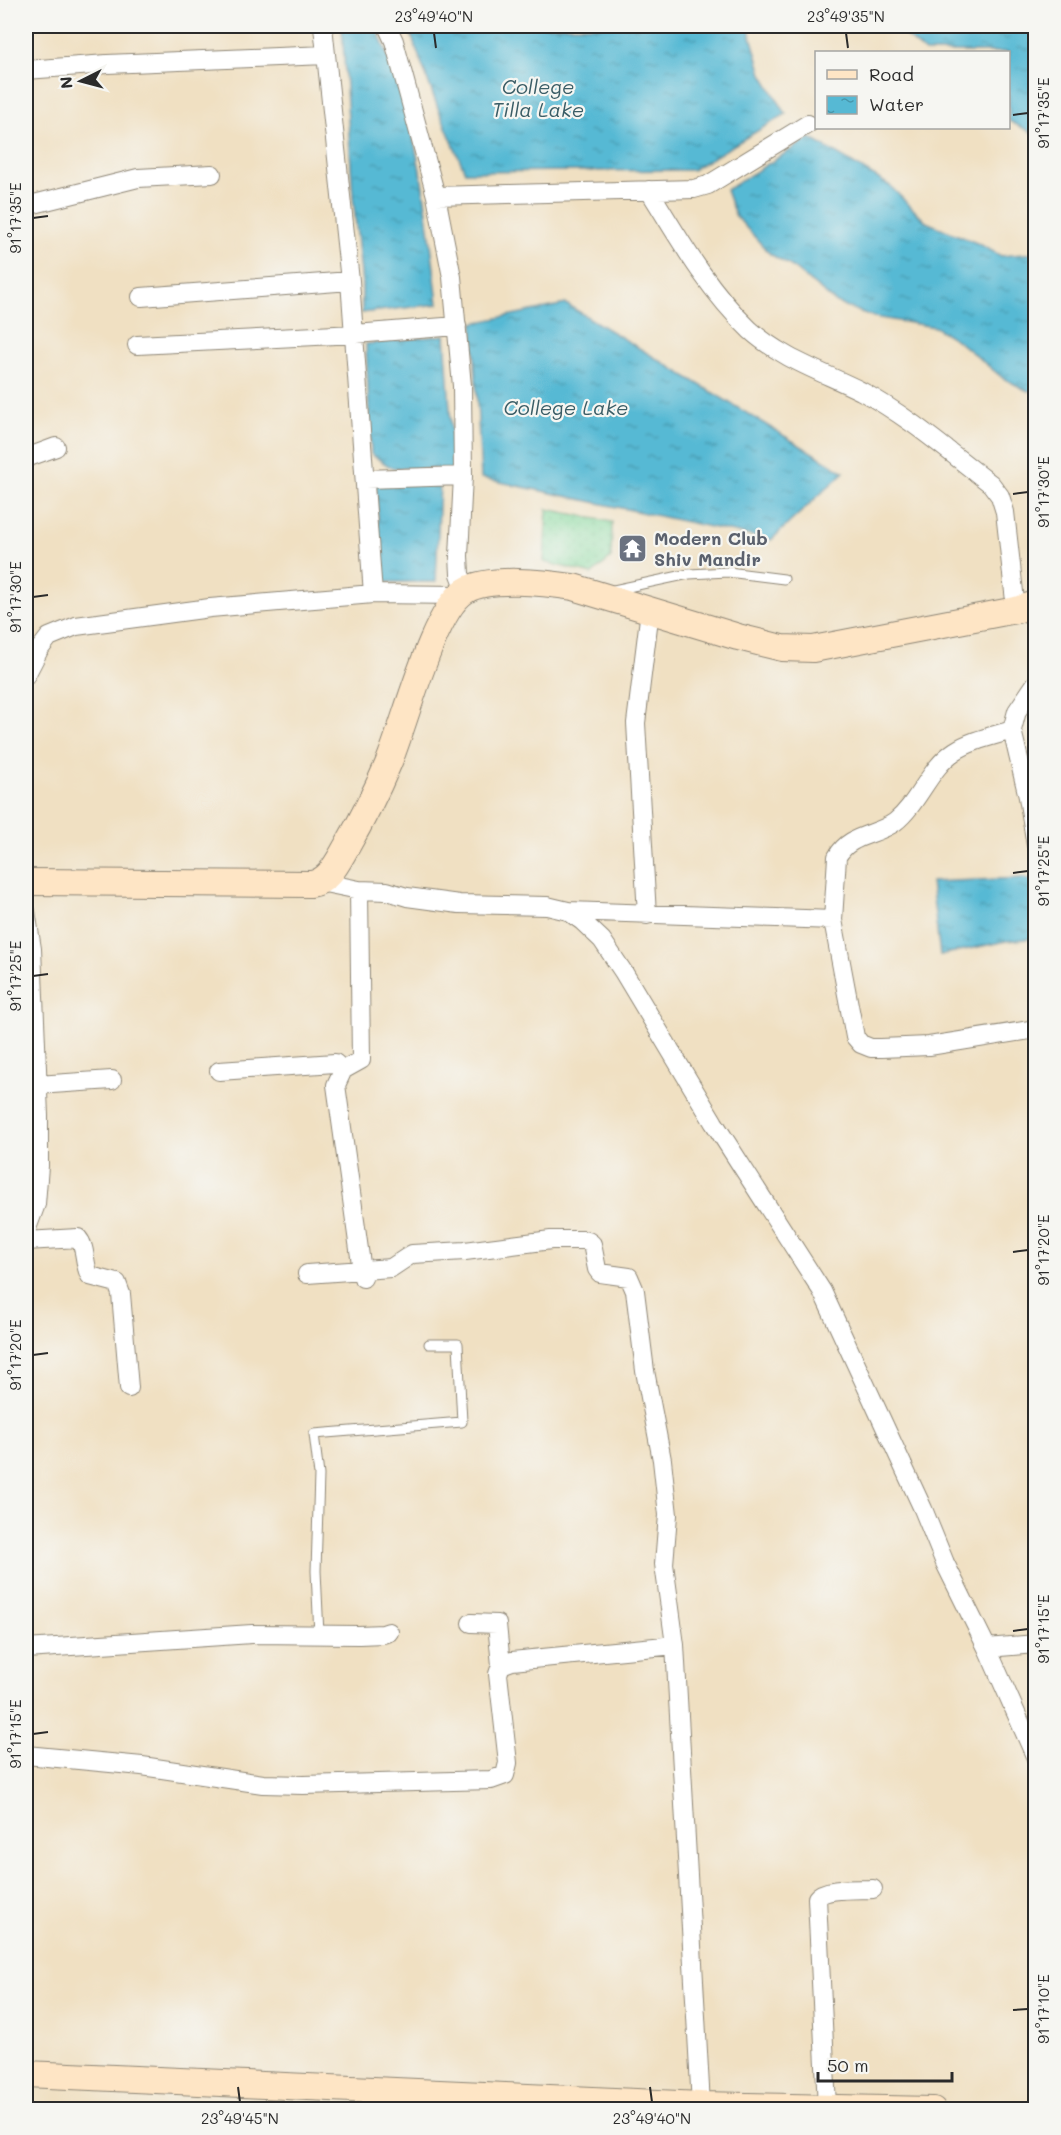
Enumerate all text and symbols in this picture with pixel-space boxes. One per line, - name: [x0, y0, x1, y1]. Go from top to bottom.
- text: 23°49'40"N: [395, 6, 473, 26]
- text: 23°49'35"N: [807, 6, 885, 26]
- north arrow: [51, 51, 111, 111]
- legend: [815, 51, 1010, 129]
- text: Road: [869, 62, 914, 86]
- water label: College Tilla Lake: [492, 73, 584, 122]
- text: N: [55, 75, 77, 90]
- text: 91°17'35"E: [1033, 77, 1053, 149]
- text: Water: [869, 92, 924, 116]
- text: 91°17'35"E: [5, 182, 25, 254]
- water label: College Lake: [504, 394, 628, 420]
- text: 91°17'30"E: [1033, 456, 1053, 528]
- place label: Modern Club Shiv Mandir: [654, 526, 768, 571]
- temple icon: Modern Club Shiv Mandir: [617, 532, 649, 564]
- text: 91°17'30"E: [5, 561, 25, 633]
- text: 91°17'25"E: [1033, 835, 1053, 906]
- text: 91°17'25"E: [5, 940, 25, 1011]
- text: 91°17'20"E: [1033, 1214, 1053, 1286]
- text: 91°17'20"E: [5, 1319, 25, 1391]
- text: 91°17'15"E: [1033, 1594, 1053, 1664]
- text: 91°17'15"E: [5, 1699, 25, 1769]
- text: 91°17'10"E: [1033, 1974, 1053, 2044]
- scale bar: [818, 2045, 952, 2083]
- text: 50 m: [827, 2053, 869, 2077]
- text: 23°49'45"N: [201, 2108, 279, 2128]
- text: 23°49'40"N: [613, 2108, 691, 2128]

